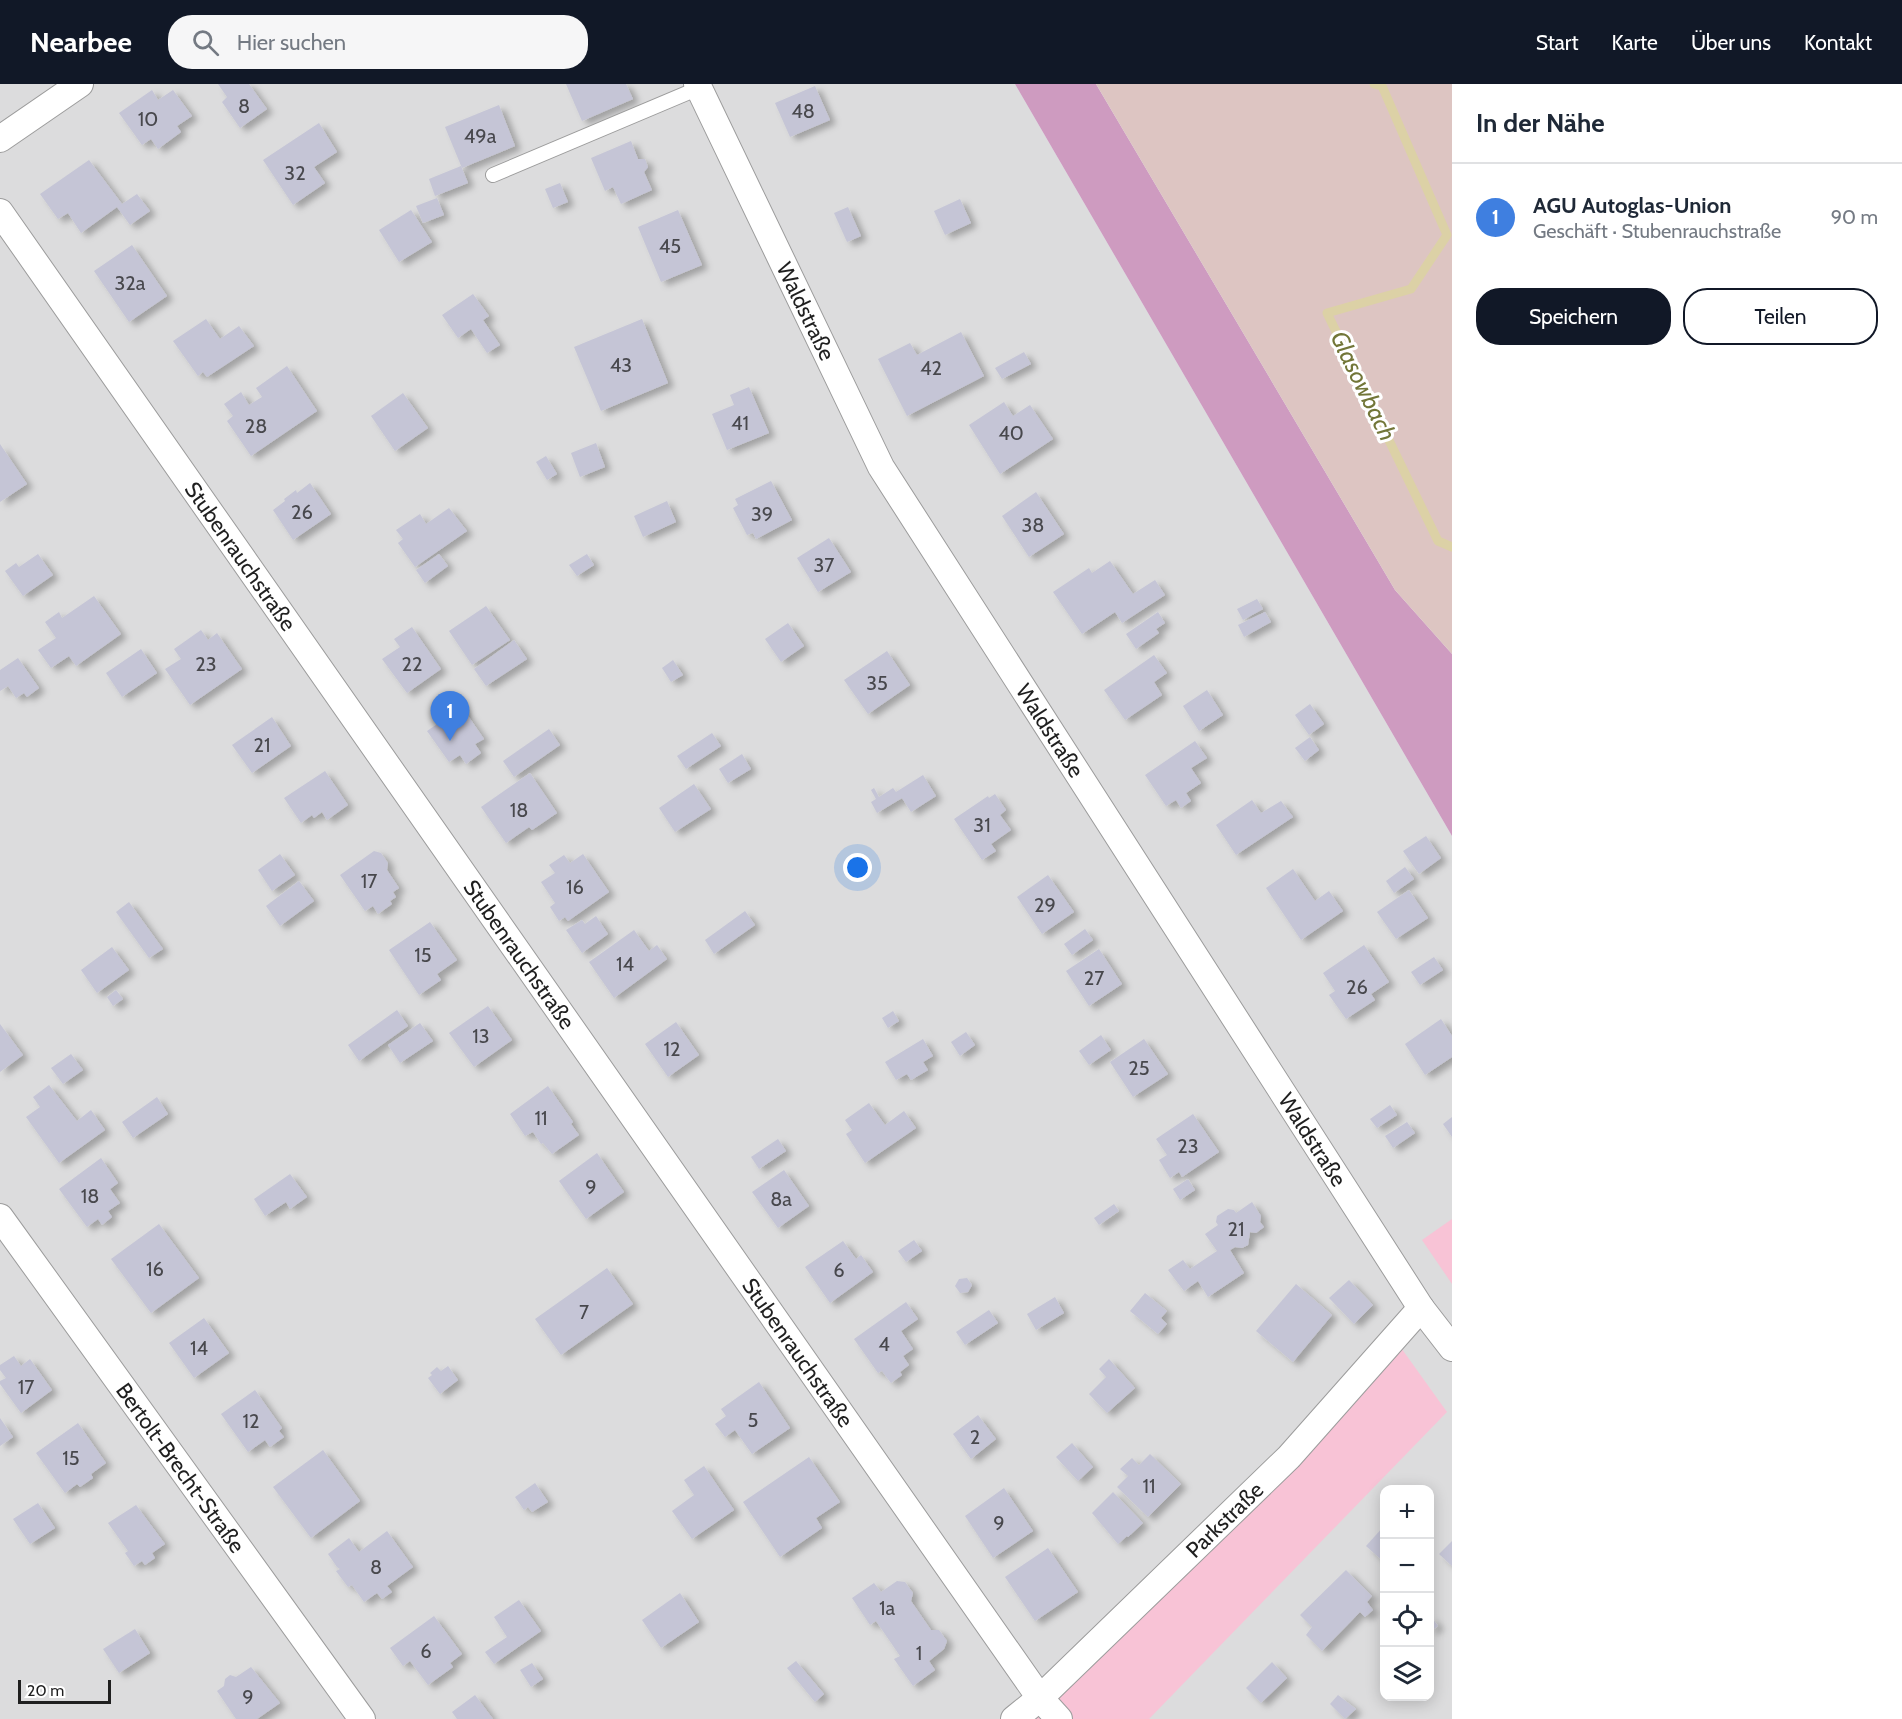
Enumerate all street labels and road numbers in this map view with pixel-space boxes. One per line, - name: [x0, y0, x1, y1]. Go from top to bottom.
- street label: Waldstraße: [771, 258, 841, 365]
- street label: Stubenrauchstraße: [179, 477, 302, 636]
- street label: Waldstraße: [1010, 679, 1090, 782]
- street label: Stubenrauchstraße: [458, 875, 581, 1034]
- street label: Waldstraße: [1272, 1088, 1352, 1191]
- street label: Stubenrauchstraße: [736, 1273, 859, 1433]
- street label: Bertolt-Brecht-Straße: [110, 1378, 251, 1558]
- street label: Parkstraße: [1180, 1476, 1269, 1563]

